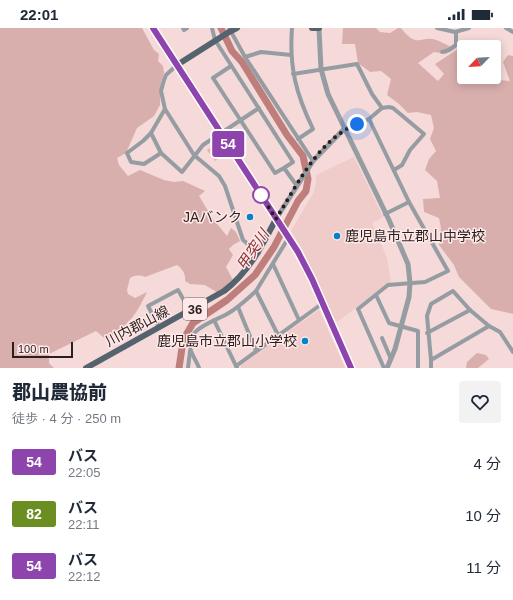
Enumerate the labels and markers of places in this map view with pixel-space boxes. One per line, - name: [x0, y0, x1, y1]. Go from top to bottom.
- unlabelled marker: [252, 186, 270, 204]
- place label: JAバンク: [183, 209, 242, 225]
- marker: JAバンク: [245, 212, 255, 222]
- place label: 鹿児島市立郡山中学校: [345, 228, 485, 244]
- marker: 鹿児島市立郡山中学校: [332, 231, 342, 241]
- place label: 鹿児島市立郡山小学校: [157, 333, 297, 349]
- marker: 鹿児島市立郡山小学校: [300, 336, 310, 346]

